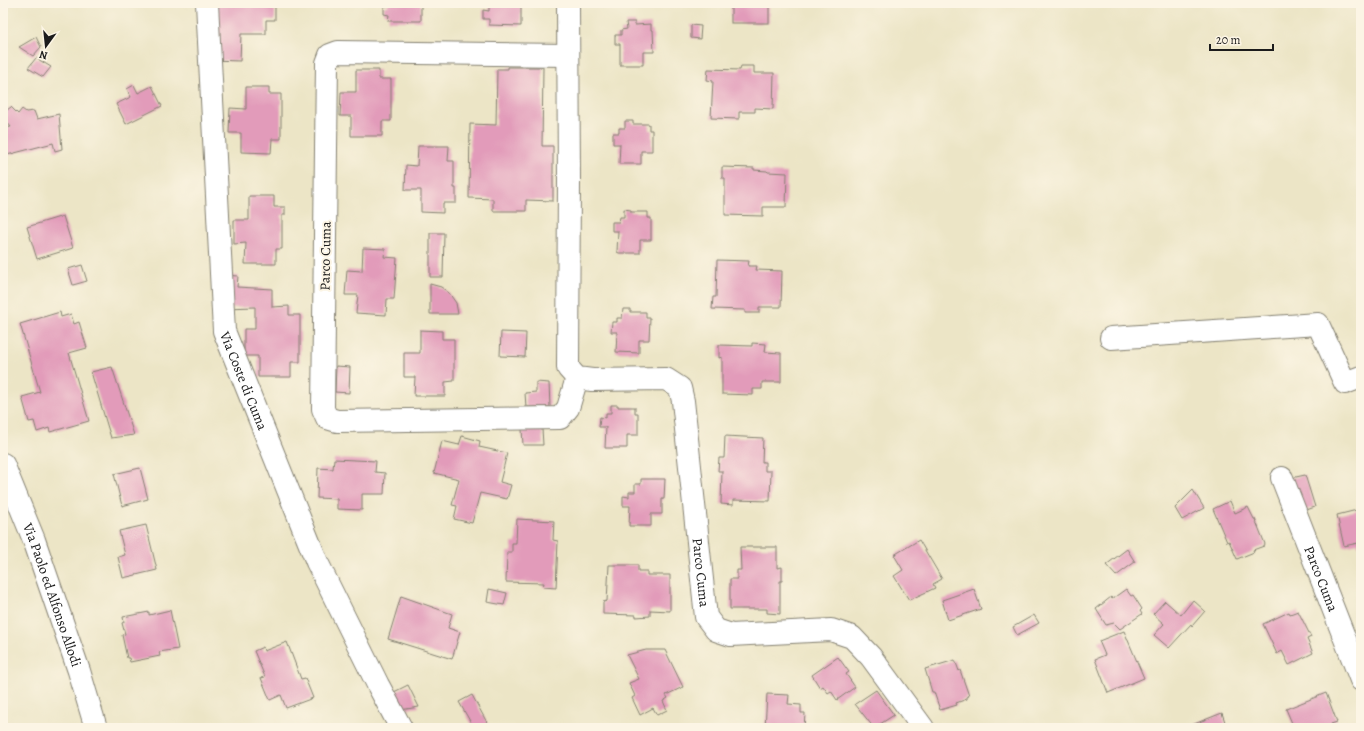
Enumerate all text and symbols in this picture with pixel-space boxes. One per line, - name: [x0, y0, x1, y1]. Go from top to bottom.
- north arrow: [26, 26, 66, 66]
- scale bar: [1210, 26, 1273, 52]
- text: 20 m: [1216, 32, 1240, 48]
- text: N: [38, 47, 49, 63]
- street label: Parco Cuma: [315, 221, 336, 291]
- street label: Via Coste di Cuma: [215, 328, 272, 433]
- street label: Via Paolo ed Alfonso Allodi: [18, 519, 86, 669]
- street label: Parco Cuma: [688, 537, 714, 608]
- street label: Parco Cuma: [1299, 543, 1342, 615]

